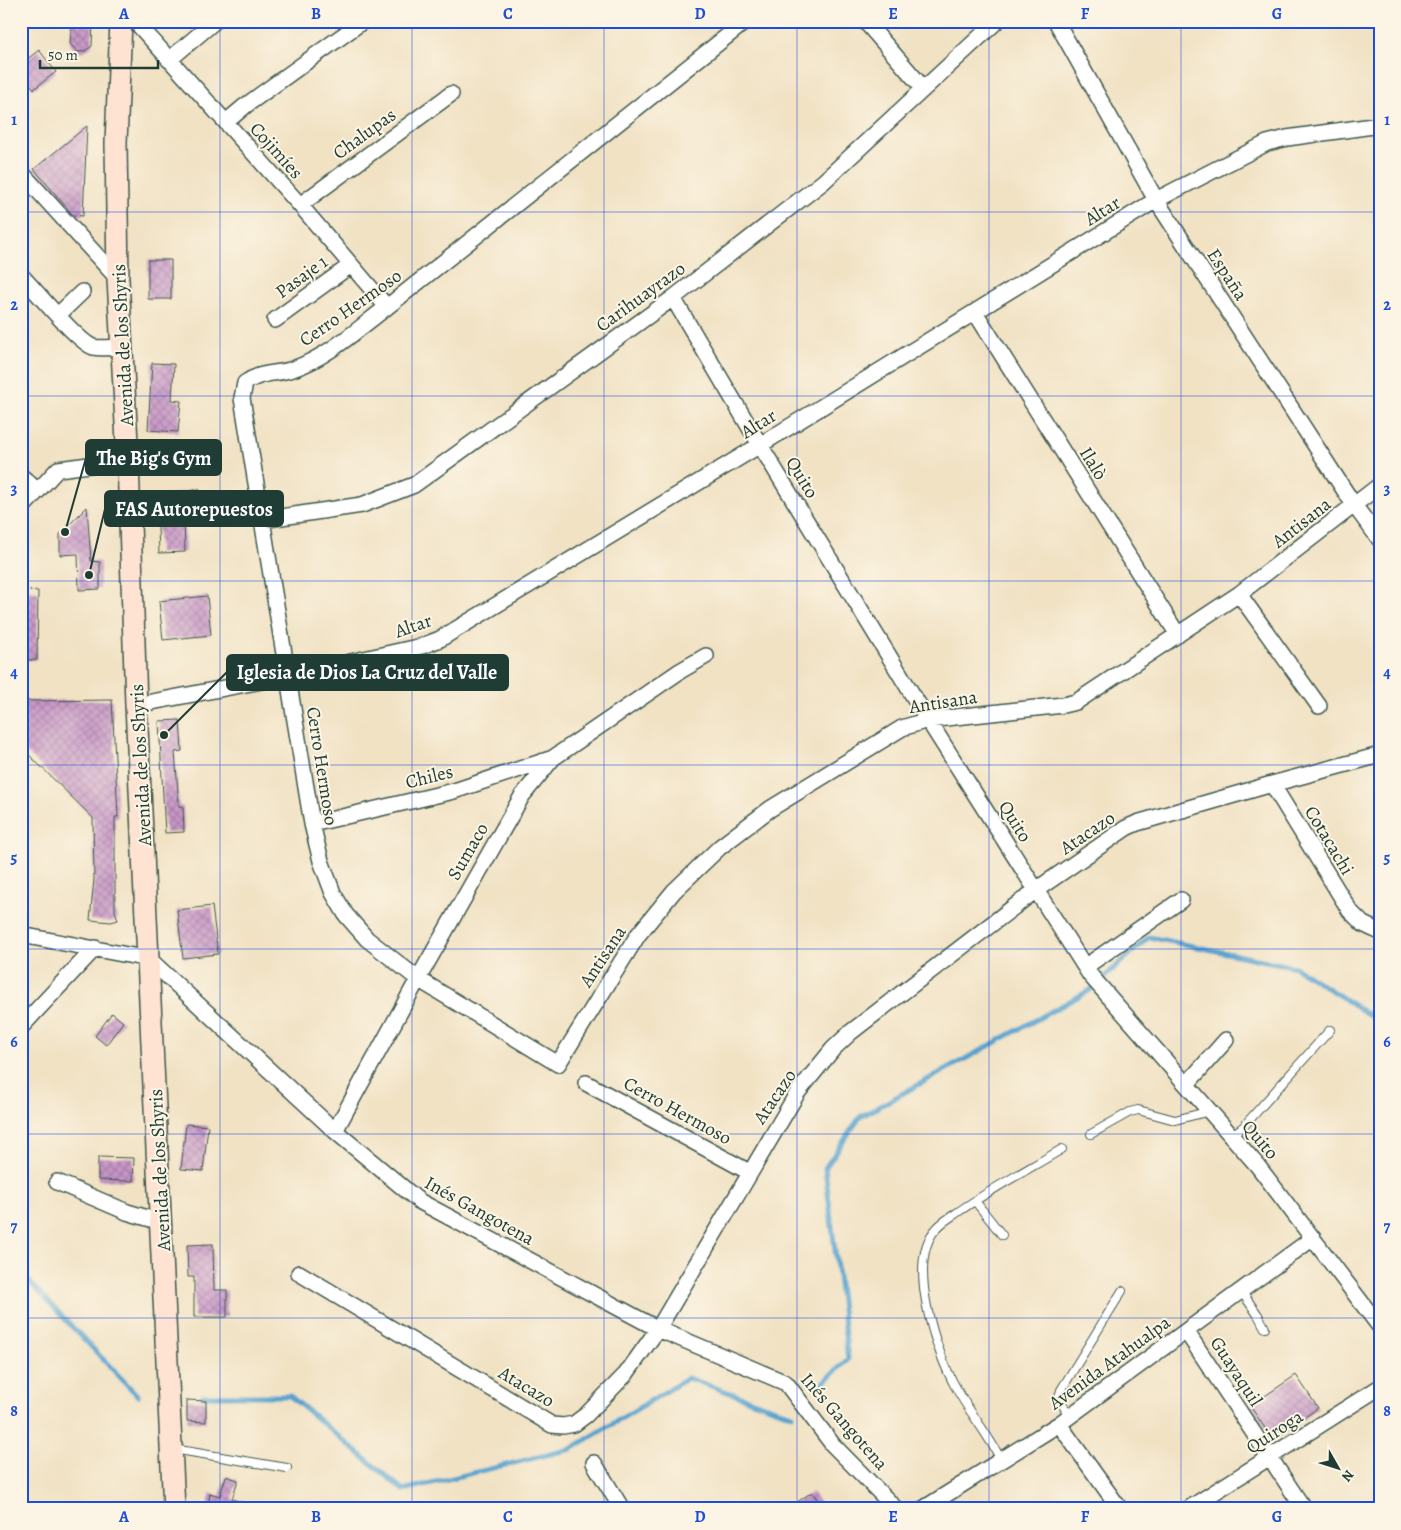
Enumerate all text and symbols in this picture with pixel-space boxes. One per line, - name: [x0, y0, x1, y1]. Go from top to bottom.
- text: A: [118, 3, 130, 25]
- text: B: [311, 3, 321, 25]
- text: C: [503, 3, 513, 25]
- text: D: [694, 3, 706, 25]
- text: E: [888, 3, 898, 25]
- text: F: [1081, 3, 1090, 25]
- text: G: [1272, 3, 1282, 25]
- scale bar: [40, 38, 158, 70]
- text: 50 m: [48, 45, 78, 65]
- street label: Chalupas: [328, 102, 401, 166]
- text: 1: [11, 109, 17, 131]
- text: 1: [1384, 109, 1390, 131]
- street label: Cojimíes: [244, 117, 309, 185]
- street label: Altar: [1079, 190, 1125, 232]
- street label: España: [1201, 243, 1254, 306]
- street label: Pasaje 1: [270, 249, 333, 305]
- street label: Carihuayrazo: [591, 255, 691, 338]
- street label: Avenida de los Shyris: [106, 263, 140, 428]
- street label: Cerro Hermoso: [294, 263, 407, 353]
- text: 2: [10, 294, 18, 316]
- text: 2: [1383, 294, 1391, 316]
- street label: Altar: [735, 403, 781, 445]
- callout: The Big's Gym: [86, 440, 221, 475]
- street label: Ilalò: [1073, 442, 1113, 485]
- text: The Big's Gym: [97, 445, 212, 472]
- street label: Quito: [780, 452, 825, 503]
- text: 3: [11, 478, 18, 500]
- text: 3: [1384, 478, 1391, 500]
- callout: FAS Autorepuestos: [105, 491, 283, 526]
- street label: Antisana: [1266, 491, 1337, 555]
- text: FAS Autorepuestos: [115, 496, 273, 523]
- street label: Altar: [390, 608, 435, 645]
- callout: Iglesia de Dios La Cruz del Valle: [227, 655, 508, 690]
- text: Iglesia de Dios La Cruz del Valle: [237, 659, 497, 686]
- text: 4: [10, 662, 18, 684]
- text: 4: [1383, 662, 1391, 684]
- street label: Avenida de los Shyris: [124, 683, 158, 848]
- street label: Antisana: [906, 684, 979, 720]
- street label: Cerro Hermoso: [300, 705, 344, 827]
- street label: Chiles: [403, 759, 456, 795]
- street label: Quito: [992, 796, 1038, 847]
- street label: Cotacachi: [1298, 801, 1360, 880]
- street label: Atacazo: [1054, 805, 1120, 861]
- street label: Sumaco: [441, 818, 495, 885]
- text: 5: [11, 847, 18, 869]
- text: 5: [1384, 847, 1391, 869]
- street label: Antisana: [573, 921, 632, 993]
- text: 6: [10, 1031, 18, 1053]
- text: 6: [1383, 1031, 1391, 1053]
- street label: Atacazo: [746, 1064, 803, 1130]
- street label: Cerro Hermoso: [619, 1070, 736, 1151]
- street label: Avenida de los Shyris: [143, 1088, 177, 1253]
- street label: Quito: [1236, 1114, 1285, 1165]
- street label: Inés Gangotena: [420, 1170, 539, 1252]
- text: 7: [11, 1216, 18, 1238]
- text: 7: [1384, 1216, 1391, 1238]
- street label: Avenida Atahualpa: [1042, 1310, 1176, 1417]
- street label: Guayaquil: [1204, 1332, 1269, 1412]
- street label: Atacazo: [493, 1359, 559, 1414]
- street label: Inés Gangotena: [794, 1367, 894, 1476]
- text: 8: [10, 1400, 18, 1422]
- text: 8: [1383, 1400, 1391, 1422]
- street label: Quiroga: [1241, 1404, 1308, 1460]
- north arrow: [1314, 1442, 1364, 1492]
- text: N: [1337, 1466, 1358, 1486]
- text: A: [118, 1506, 130, 1528]
- text: B: [311, 1506, 321, 1528]
- text: C: [503, 1506, 513, 1528]
- text: D: [694, 1506, 706, 1528]
- text: E: [888, 1506, 898, 1528]
- text: F: [1081, 1506, 1090, 1528]
- text: G: [1272, 1506, 1282, 1528]

